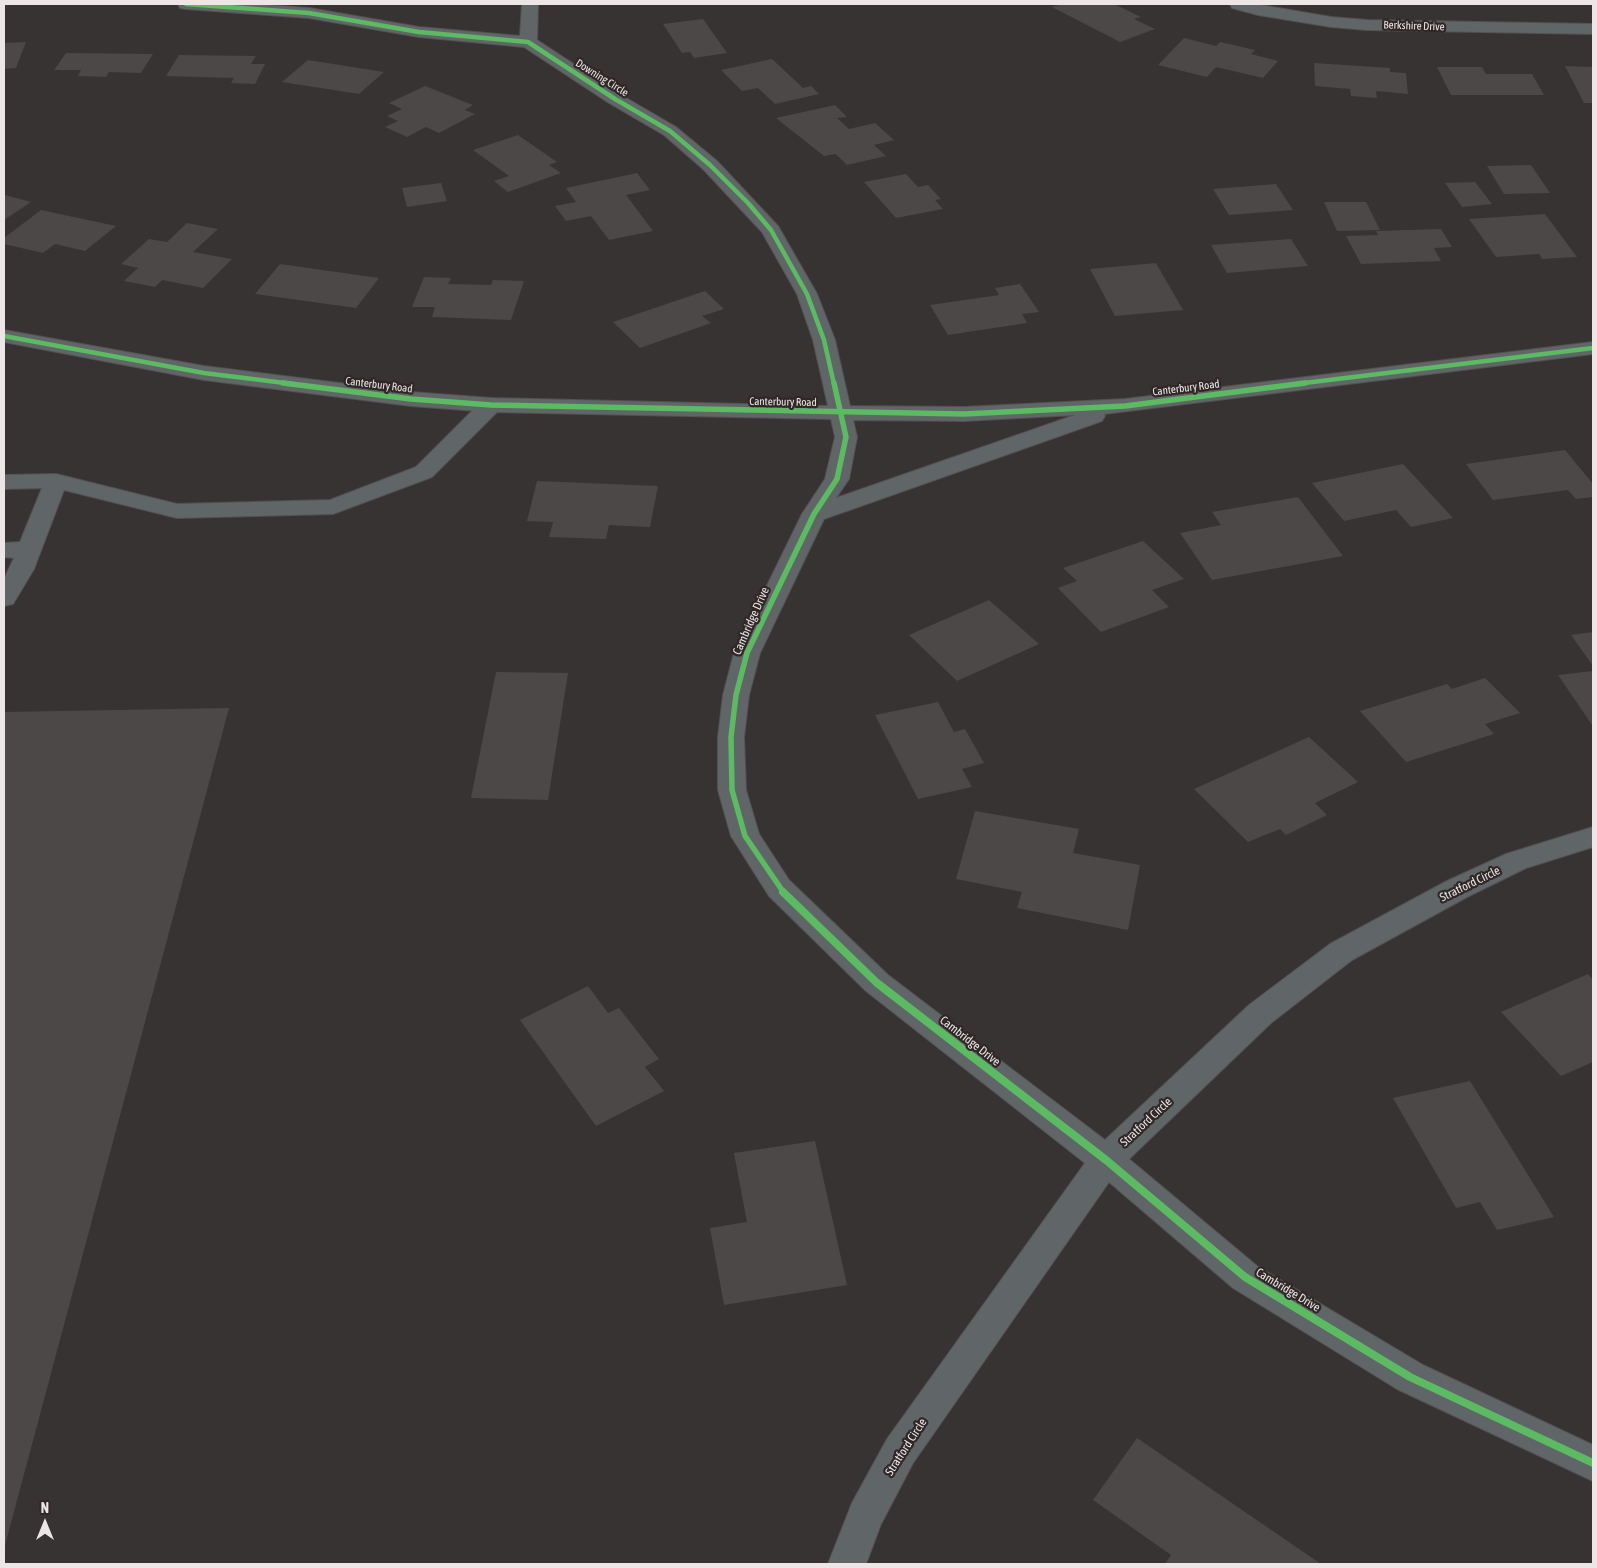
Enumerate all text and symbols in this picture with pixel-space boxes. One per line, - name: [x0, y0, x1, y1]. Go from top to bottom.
- street label: Berkshire Drive: [1383, 18, 1445, 34]
- street label: Downing Circle: [573, 57, 631, 99]
- street label: Canterbury Road: [345, 374, 413, 396]
- street label: Canterbury Road: [1152, 377, 1220, 399]
- street label: Canterbury Road: [749, 395, 817, 409]
- street label: Cambridge Drive: [730, 585, 772, 657]
- street label: Stratford Circle: [1437, 863, 1503, 905]
- street label: Cambridge Drive: [937, 1013, 1003, 1069]
- street label: Stratford Circle: [1117, 1094, 1175, 1150]
- street label: Cambridge Drive: [1253, 1265, 1323, 1315]
- street label: Stratford Circle: [882, 1416, 930, 1478]
- north arrow: [20, 1498, 70, 1548]
- text: N: [41, 1500, 49, 1516]

